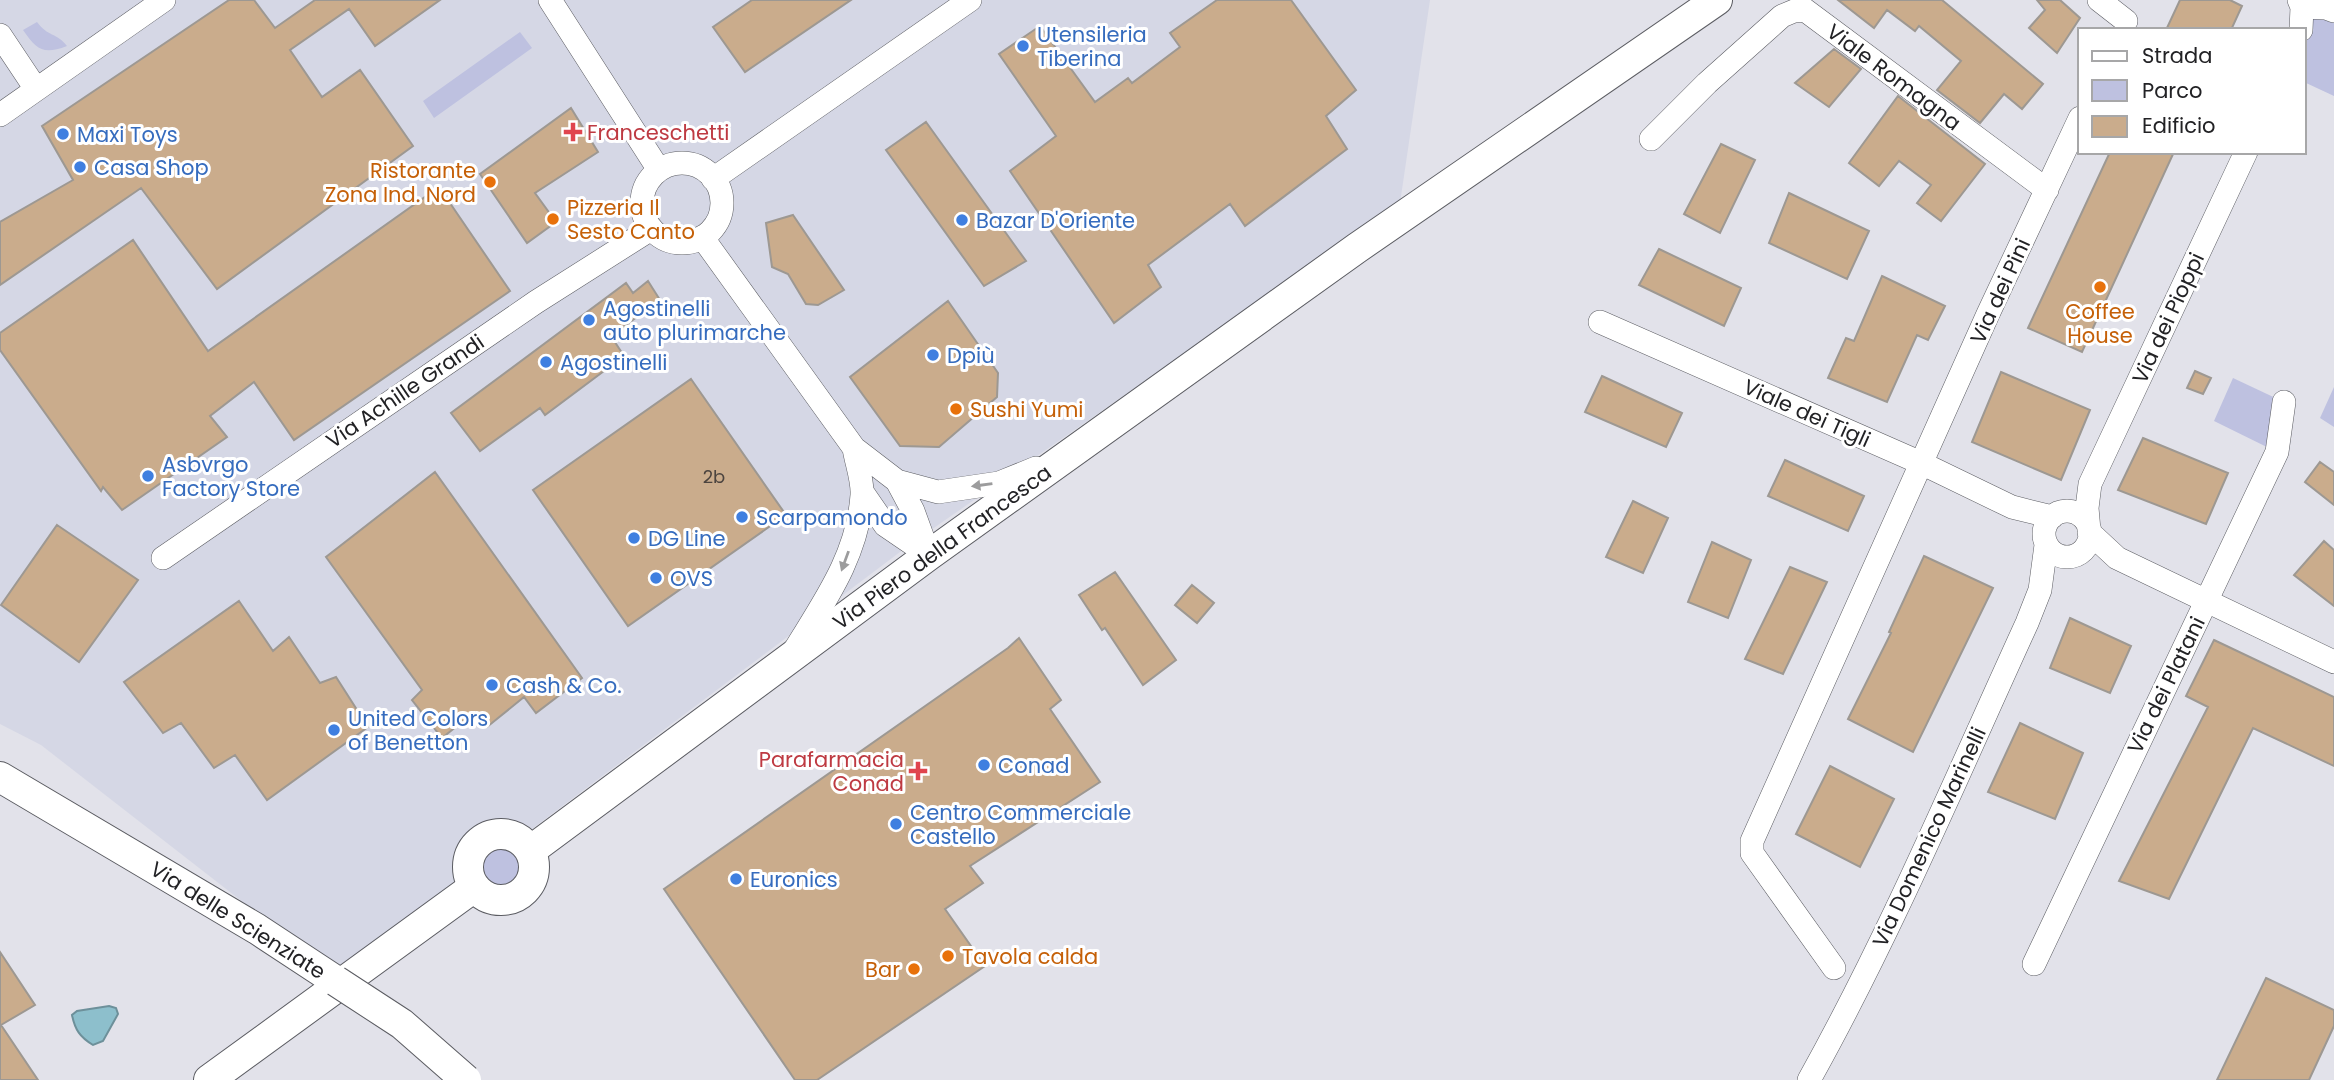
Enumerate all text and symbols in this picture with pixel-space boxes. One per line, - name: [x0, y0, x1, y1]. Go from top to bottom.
- street label: Viale Romagna: [1821, 17, 1967, 137]
- place label: Utensileria Tiberina: [1037, 20, 1147, 73]
- legend: [2078, 28, 2306, 154]
- marker: Utensileria Tiberina: [1015, 38, 1031, 54]
- text: Strada: [2142, 41, 2212, 70]
- text: Parco: [2142, 76, 2202, 105]
- text: Edificio: [2142, 111, 2216, 140]
- place label: Franceschetti: [587, 118, 729, 147]
- place label: Maxi Toys: [77, 120, 178, 149]
- marker: Franceschetti: [565, 124, 581, 140]
- marker: Maxi Toys: [55, 126, 71, 142]
- place label: Casa Shop: [94, 153, 209, 182]
- place label: Ristorante Zona Ind. Nord: [325, 156, 476, 209]
- marker: Casa Shop: [72, 159, 88, 175]
- marker: Ristorante Zona Ind. Nord: [482, 174, 498, 190]
- place label: Pizzeria Il Sesto Canto: [567, 193, 695, 246]
- place label: Bazar D'Oriente: [976, 206, 1135, 235]
- marker: Pizzeria Il Sesto Canto: [545, 211, 561, 227]
- marker: Bazar D'Oriente: [954, 212, 970, 228]
- street label: Via dei Pini: [1963, 234, 2037, 348]
- street label: Via dei Pioppi: [2125, 248, 2211, 388]
- marker: Coffee House: [2092, 279, 2108, 295]
- place label: Agostinelli auto plurimarche: [603, 294, 786, 347]
- place label: Coffee House: [2065, 297, 2135, 350]
- marker: Agostinelli auto plurimarche: [581, 312, 597, 328]
- street label: Via Achille Grandi: [320, 327, 490, 455]
- place label: Dpiù: [947, 341, 995, 370]
- marker: Dpiù: [925, 347, 941, 363]
- place label: Agostinelli: [560, 348, 668, 377]
- marker: Agostinelli: [538, 354, 554, 370]
- street label: Viale dei Tigli: [1739, 372, 1875, 454]
- place label: Sushi Yumi: [970, 395, 1083, 424]
- marker: Sushi Yumi: [948, 401, 964, 417]
- place label: Asbvrgo Factory Store: [162, 450, 300, 503]
- street label: Via Piero della Francesca: [827, 458, 1057, 636]
- house number: 2b: [703, 464, 725, 489]
- marker: Asbvrgo Factory Store: [140, 468, 156, 484]
- one-way arrow: [971, 480, 993, 491]
- place label: Scarpamondo: [756, 503, 908, 532]
- marker: Scarpamondo: [734, 509, 750, 525]
- place label: DG Line: [648, 524, 726, 553]
- marker: DG Line: [626, 530, 642, 546]
- one-way arrow: [839, 551, 850, 572]
- place label: OVS: [670, 564, 713, 593]
- marker: OVS: [648, 570, 664, 586]
- street label: Via dei Platani: [2120, 612, 2212, 758]
- place label: Cash & Co.: [506, 671, 622, 700]
- marker: Cash & Co.: [484, 677, 500, 693]
- place label: United Colors of Benetton: [348, 704, 488, 757]
- marker: United Colors of Benetton: [326, 722, 342, 738]
- street label: Via Domenico Marinelli: [1865, 722, 1993, 952]
- place label: Parafarmacia Conad: [759, 745, 904, 798]
- place label: Conad: [998, 751, 1069, 780]
- marker: Conad: [976, 757, 992, 773]
- marker: Parafarmacia Conad: [910, 763, 926, 779]
- place label: Centro Commerciale Castello: [910, 798, 1131, 851]
- marker: Centro Commerciale Castello: [888, 816, 904, 832]
- street label: Via delle Scienziate: [145, 854, 331, 986]
- place label: Euronics: [750, 865, 838, 894]
- marker: Euronics: [728, 871, 744, 887]
- place label: Tavola calda: [962, 942, 1098, 971]
- marker: Tavola calda: [940, 948, 956, 964]
- place label: Bar: [865, 955, 900, 984]
- marker: Bar: [906, 961, 922, 977]

